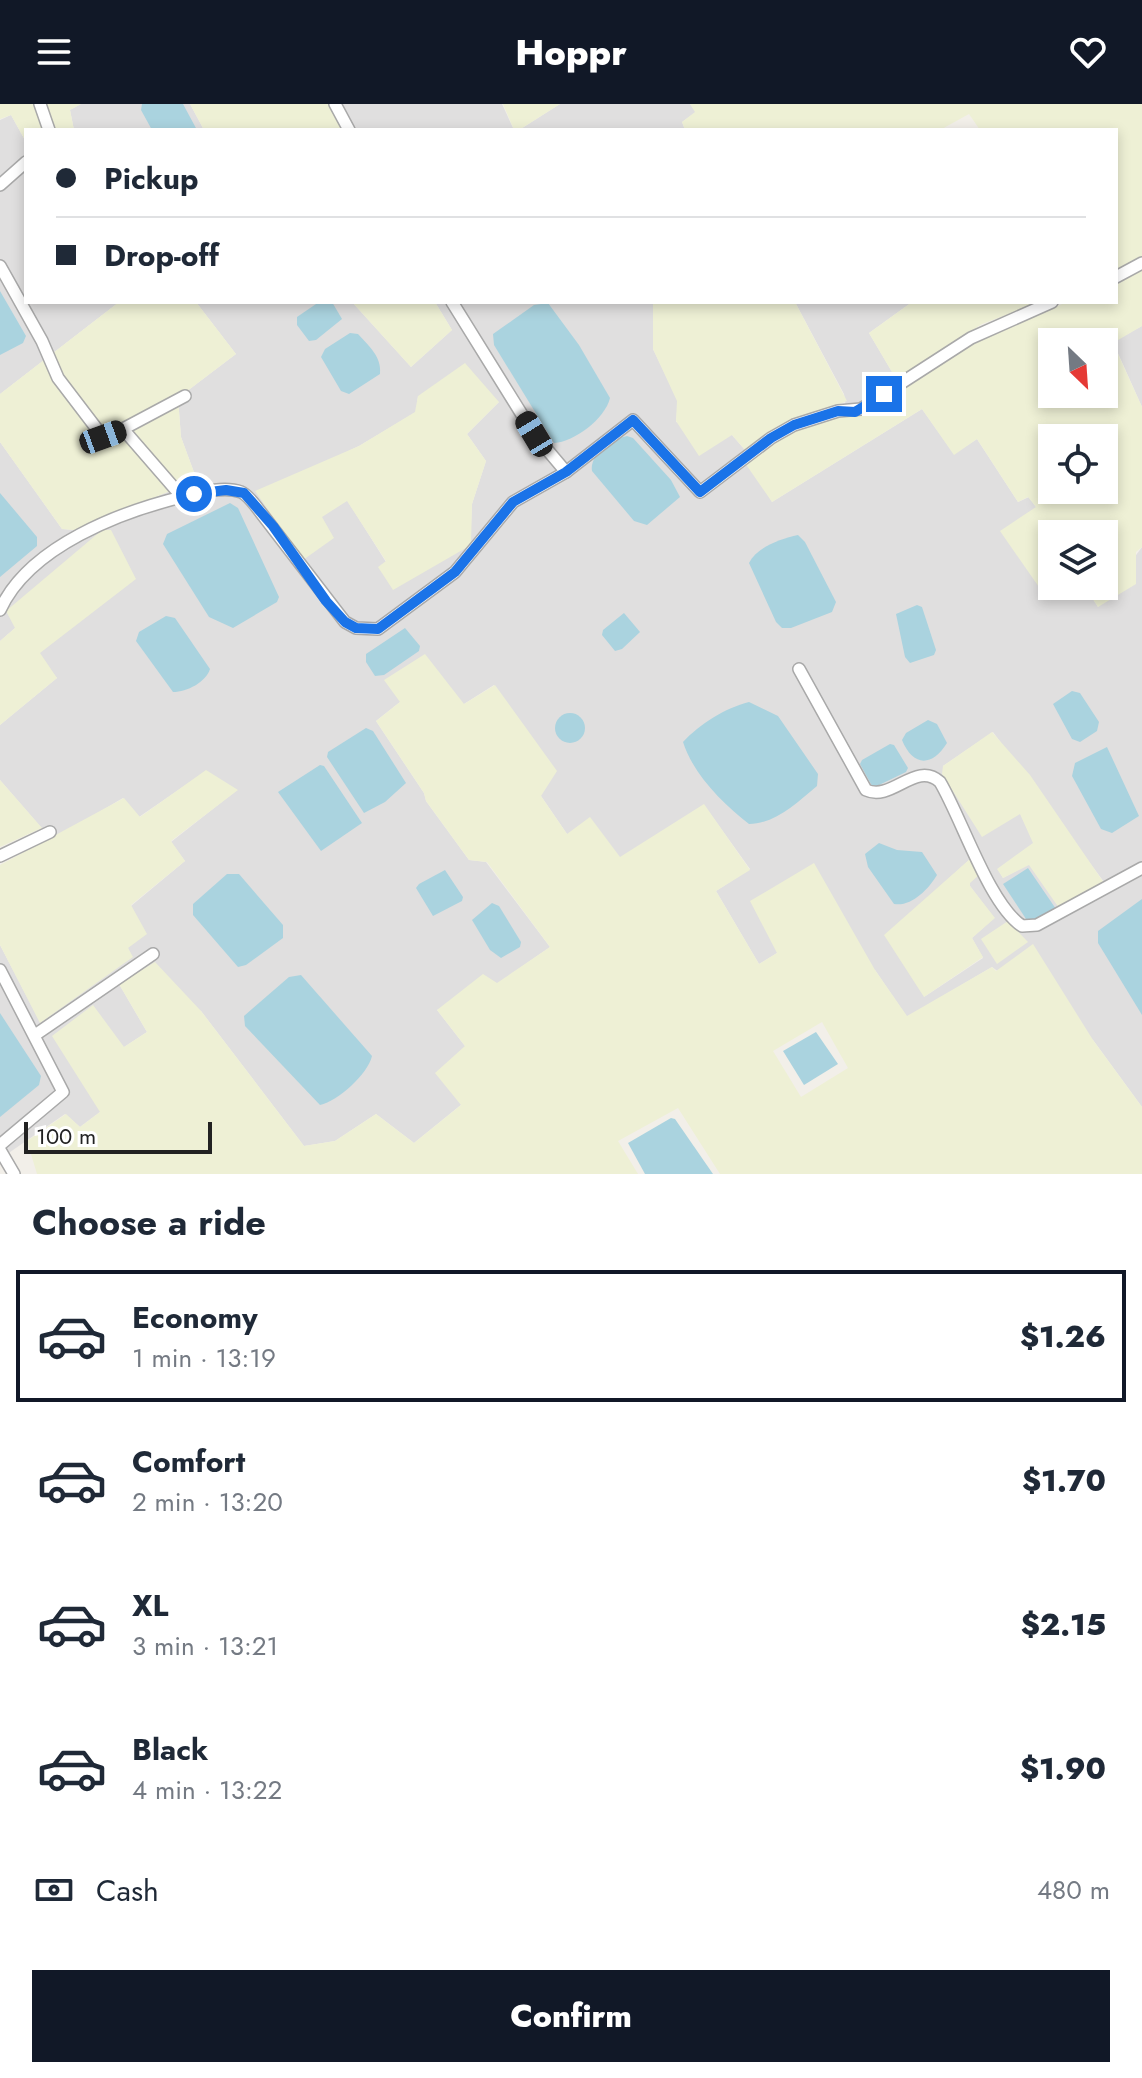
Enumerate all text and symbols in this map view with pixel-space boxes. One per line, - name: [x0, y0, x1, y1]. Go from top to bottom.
- text: Hoppr: [515, 26, 627, 78]
- icon: menu: [32, 30, 76, 74]
- icon: heart: [1066, 30, 1110, 74]
- text: Pickup: [104, 157, 199, 200]
- text: Drop-off: [104, 234, 219, 277]
- north arrow: [1038, 328, 1118, 408]
- map controls: [1038, 328, 1118, 600]
- route end: [866, 376, 902, 412]
- car: [511, 407, 557, 461]
- car: [76, 418, 130, 456]
- button: locate: [1038, 424, 1118, 504]
- route start: [176, 476, 212, 512]
- button: layers: [1038, 520, 1118, 600]
- scale bar: [24, 1118, 212, 1154]
- text: 100 m: [36, 1120, 96, 1152]
- text: Choose a ride: [32, 1196, 266, 1248]
- text: Economy: [132, 1296, 258, 1339]
- icon: car: [36, 1300, 108, 1372]
- text: $1.26: [1020, 1315, 1106, 1358]
- text: 1 min · 13:19: [132, 1339, 276, 1377]
- text: Comfort: [132, 1440, 245, 1483]
- icon: car: [36, 1444, 108, 1516]
- text: $1.70: [1022, 1459, 1106, 1502]
- text: 2 min · 13:20: [132, 1483, 283, 1521]
- text: XL: [132, 1584, 168, 1627]
- icon: car: [36, 1588, 108, 1660]
- text: $2.15: [1021, 1603, 1106, 1646]
- text: 3 min · 13:21: [132, 1627, 278, 1665]
- text: Black: [132, 1728, 208, 1771]
- icon: car: [36, 1732, 108, 1804]
- text: $1.90: [1020, 1747, 1106, 1790]
- text: 4 min · 13:22: [132, 1771, 282, 1809]
- icon: cash: [32, 1868, 76, 1912]
- text: Cash: [96, 1869, 159, 1912]
- text: 480 m: [1037, 1871, 1110, 1909]
- button: Confirm: [32, 1970, 1110, 2062]

